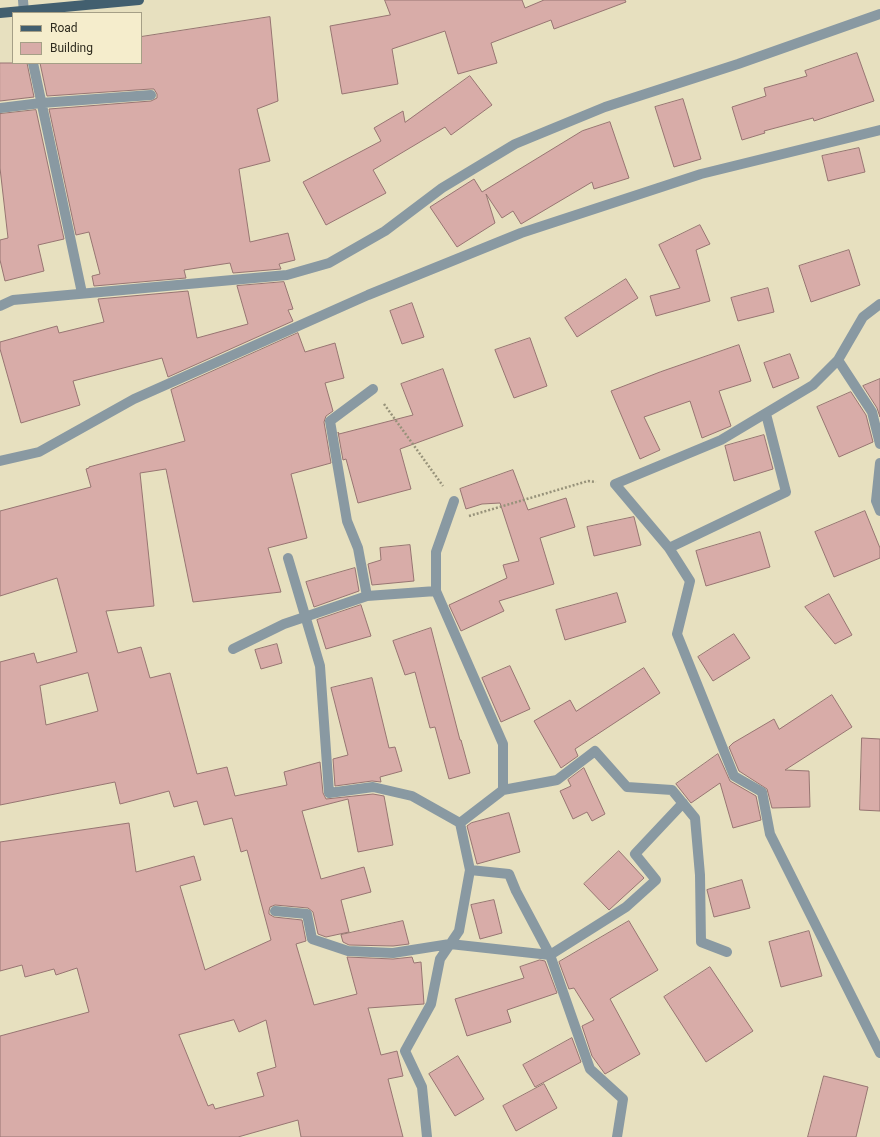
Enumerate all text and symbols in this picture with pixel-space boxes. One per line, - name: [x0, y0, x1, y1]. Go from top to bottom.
- legend: [12, 12, 142, 64]
- text: Road: [50, 21, 78, 35]
- text: Building: [50, 41, 93, 55]

